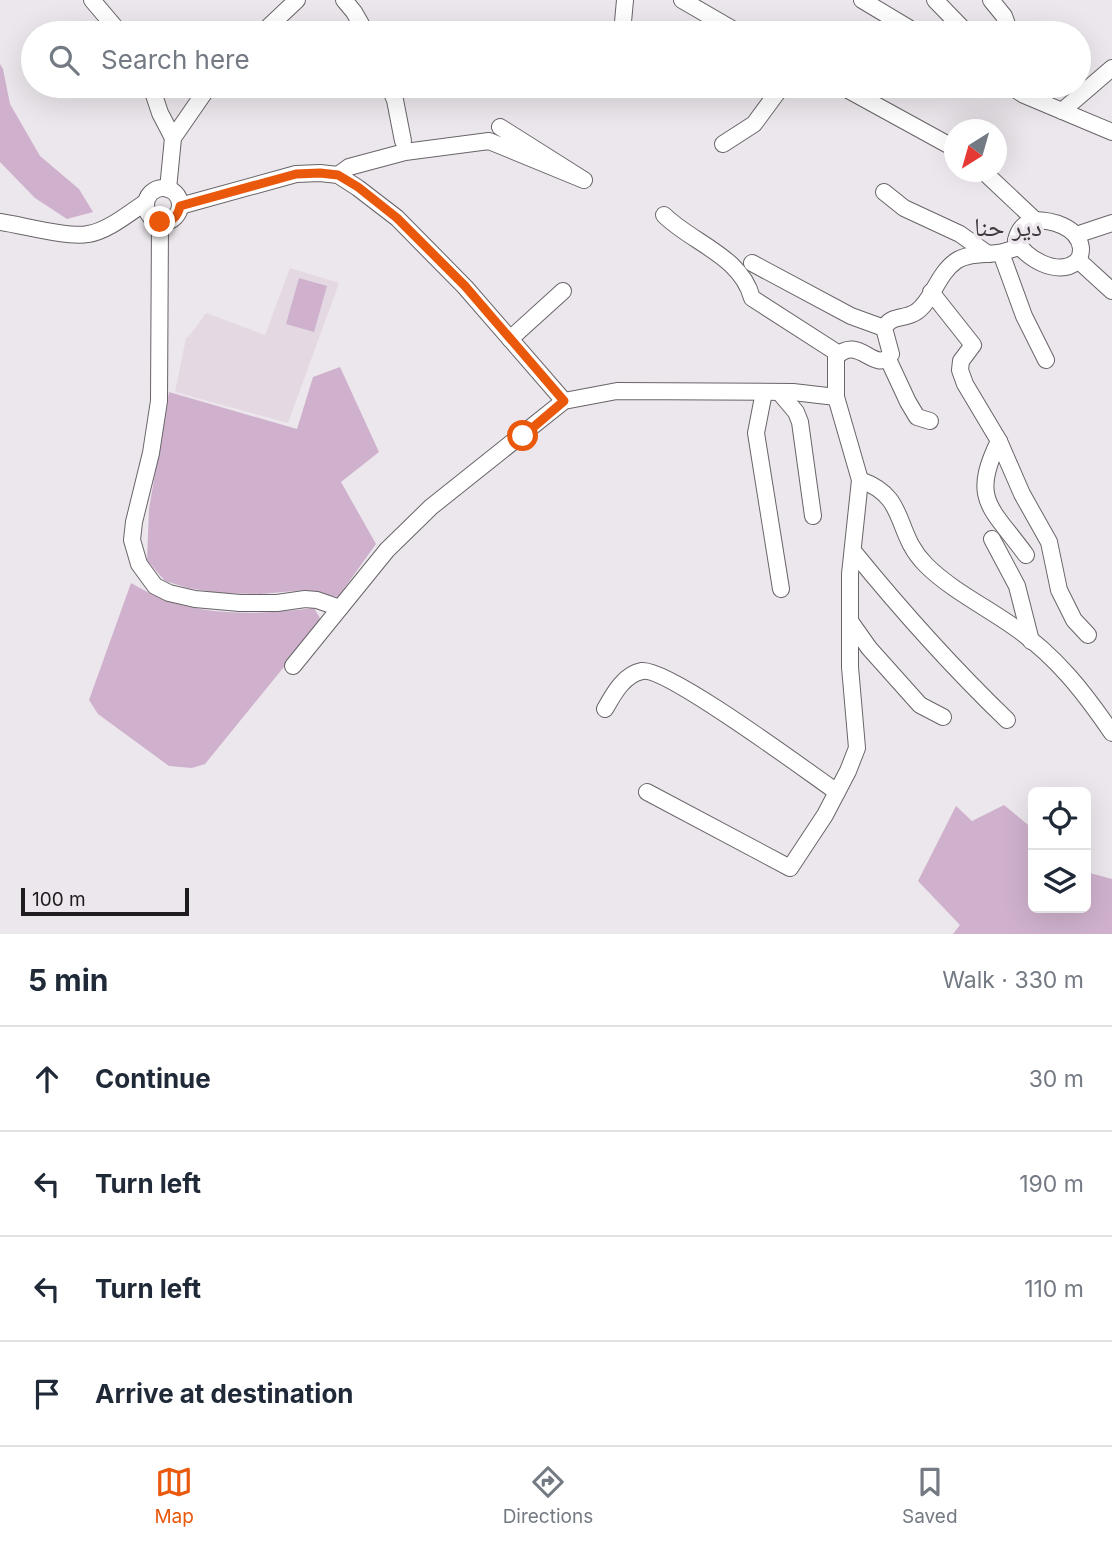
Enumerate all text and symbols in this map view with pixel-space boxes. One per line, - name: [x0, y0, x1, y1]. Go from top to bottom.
- search box: [21, 21, 1091, 98]
- icon: search: [45, 41, 83, 79]
- text: Search here: [101, 44, 250, 75]
- north arrow: [944, 119, 1007, 182]
- route end: [144, 206, 175, 237]
- district label: دير حنا: [974, 211, 1042, 242]
- route start: [507, 420, 538, 451]
- map controls: [1028, 787, 1091, 913]
- button: locate: [1028, 787, 1091, 850]
- button: layers: [1028, 850, 1091, 913]
- scale bar: [21, 885, 189, 917]
- text: 100 m: [32, 888, 86, 911]
- text: 5 min: [28, 962, 108, 998]
- text: Walk · 330 m: [942, 966, 1084, 994]
- icon: ahead: [28, 1060, 66, 1098]
- text: Continue: [95, 1063, 211, 1094]
- text: 30 m: [1029, 1065, 1084, 1093]
- icon: left: [28, 1165, 66, 1203]
- text: Turn left: [95, 1168, 201, 1199]
- text: 190 m: [1019, 1170, 1084, 1198]
- icon: left: [28, 1270, 66, 1308]
- text: Turn left: [95, 1273, 201, 1304]
- text: 110 m: [1024, 1275, 1084, 1303]
- icon: arrive: [28, 1375, 66, 1413]
- text: Arrive at destination: [95, 1378, 354, 1409]
- tab: Map: [154, 1463, 194, 1528]
- tab: Directions: [503, 1463, 593, 1528]
- tab: Saved: [902, 1463, 958, 1528]

